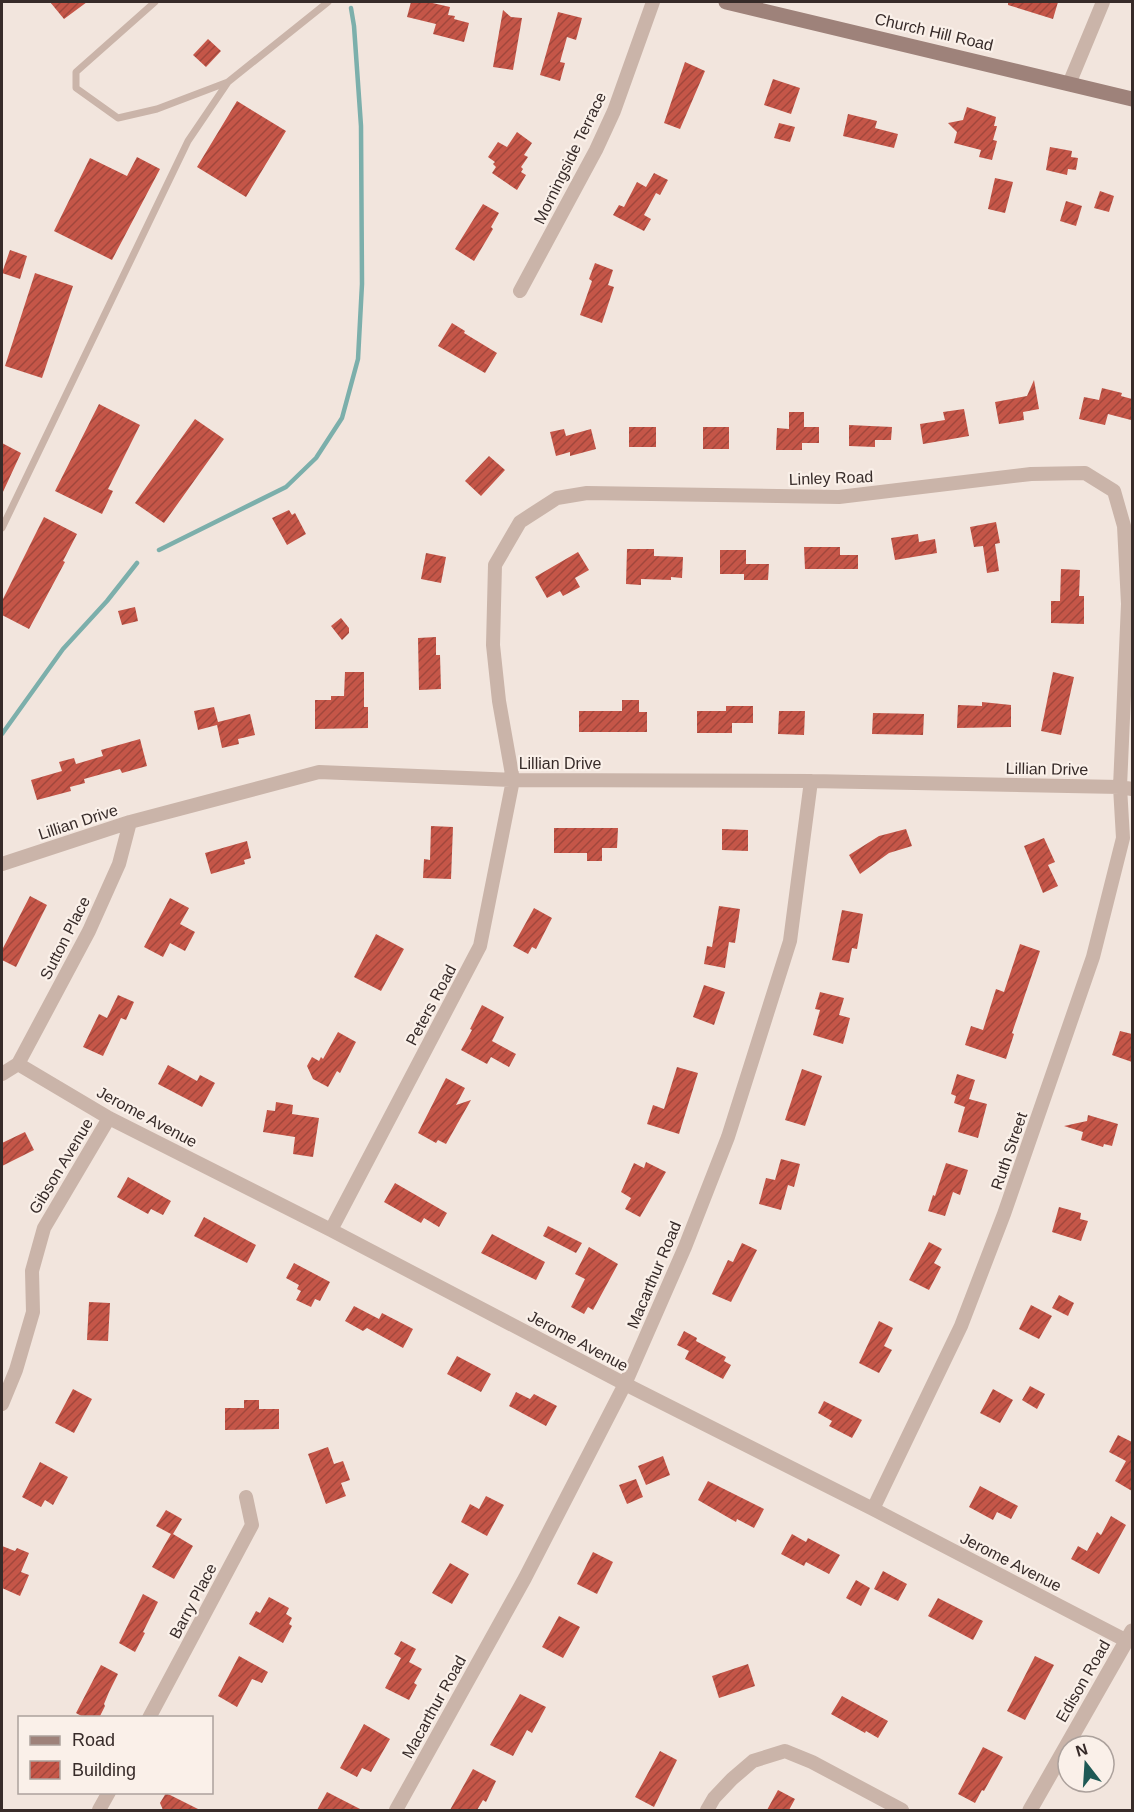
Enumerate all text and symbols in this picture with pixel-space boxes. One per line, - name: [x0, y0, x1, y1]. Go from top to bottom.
- street label: Church Hill Road: [873, 10, 995, 54]
- street label: Morningside Terrace: [531, 89, 609, 227]
- street label: Linley Road: [788, 468, 874, 488]
- street label: Lillian Drive: [519, 755, 601, 772]
- street label: Lillian Drive: [1006, 760, 1089, 778]
- street label: Lillian Drive: [36, 801, 120, 843]
- street label: Sutton Place: [37, 894, 93, 982]
- street label: Peters Road: [403, 962, 459, 1048]
- street label: Jerome Avenue: [94, 1083, 200, 1151]
- street label: Ruth Street: [988, 1109, 1030, 1192]
- street label: Gibson Avenue: [26, 1115, 96, 1217]
- street label: Macarthur Road: [624, 1219, 684, 1331]
- street label: Jerome Avenue: [525, 1307, 631, 1375]
- street label: Jerome Avenue: [958, 1529, 1064, 1595]
- street label: Barry Place: [166, 1560, 220, 1642]
- street label: Edison Road: [1053, 1637, 1113, 1725]
- street label: Macarthur Road: [399, 1653, 469, 1761]
- legend: [18, 1716, 213, 1794]
- text: Road: [72, 1730, 115, 1750]
- north arrow: [1056, 1734, 1116, 1794]
- text: N: [1074, 1740, 1090, 1760]
- text: Building: [72, 1760, 136, 1780]

